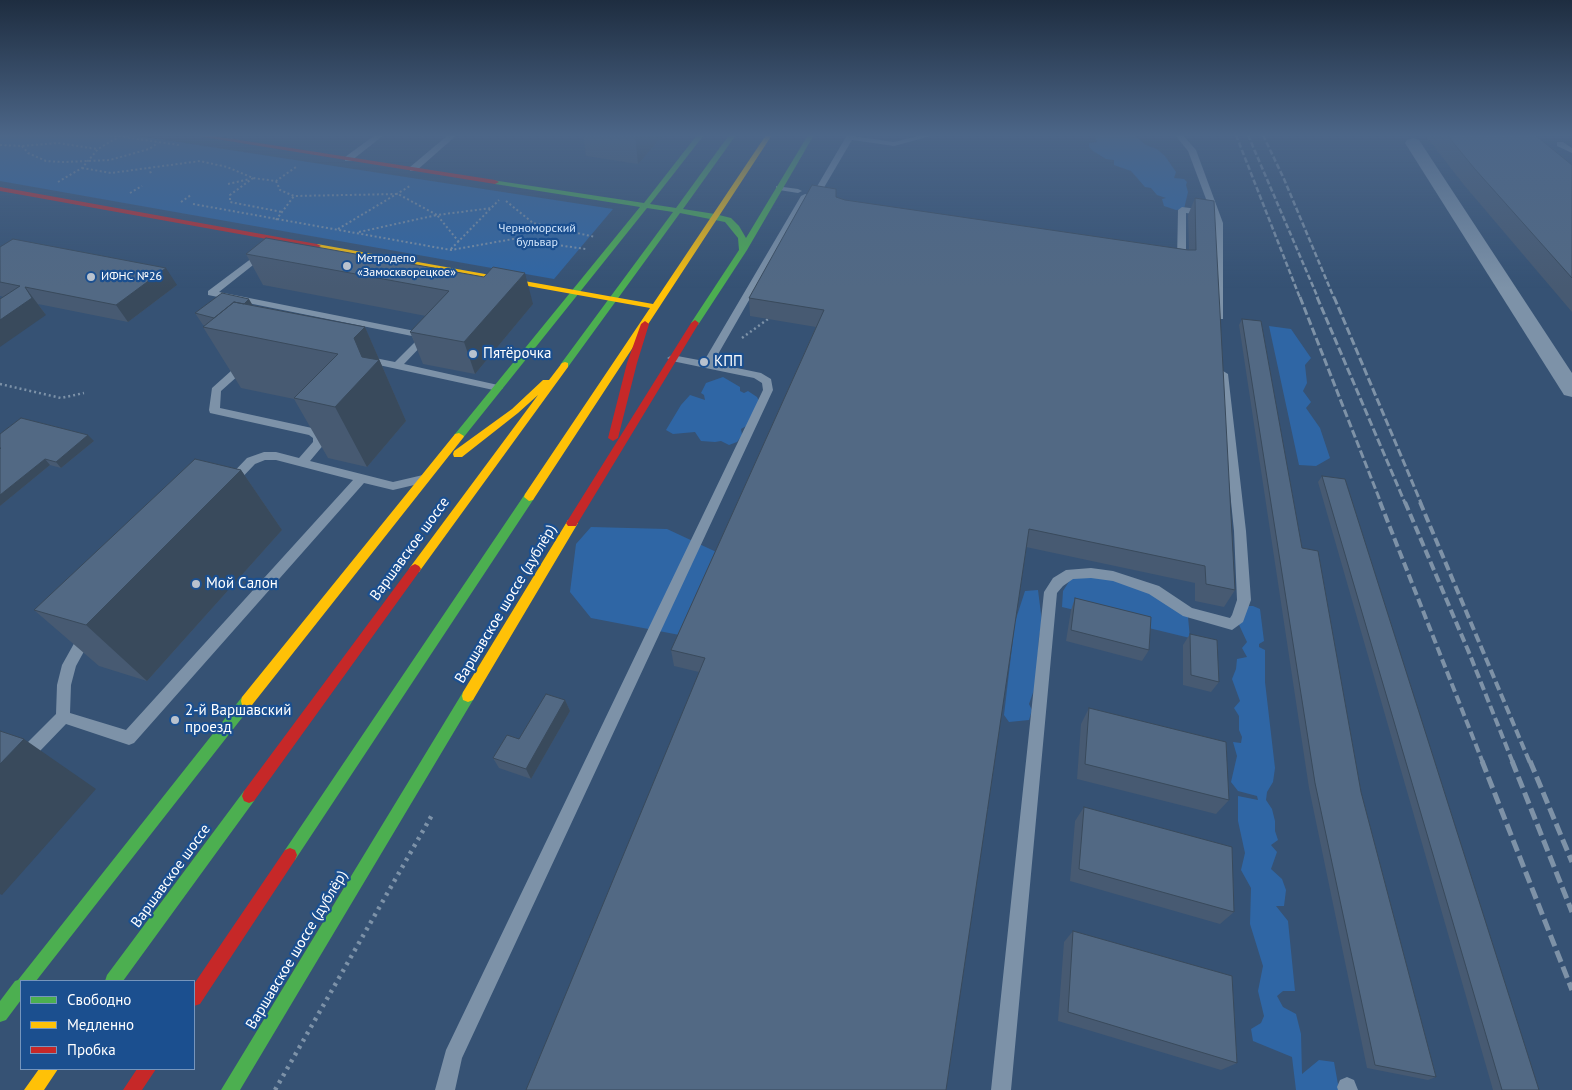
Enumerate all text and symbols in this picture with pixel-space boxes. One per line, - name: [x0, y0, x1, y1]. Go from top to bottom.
- park label: Черноморский бульвар: [498, 222, 576, 250]
- place label: Метродепо «Замоскворецкое»: [357, 252, 456, 280]
- marker: Метродепо «Замоскворецкое»: [341, 260, 353, 272]
- place label: ИФНС №26: [101, 270, 162, 284]
- marker: ИФНС №26: [85, 271, 97, 283]
- place label: Пятёрочка: [483, 345, 551, 363]
- marker: Пятёрочка: [467, 348, 479, 360]
- place label: КПП: [714, 353, 743, 371]
- marker: КПП: [698, 356, 710, 368]
- street label: Варшавское шоссе: [366, 494, 454, 604]
- street label: Варшавское шоссе (дублёр): [451, 521, 561, 687]
- place label: Мой Салон: [206, 575, 278, 593]
- marker: Мой Салон: [190, 578, 202, 590]
- place label: 2-й Варшавский проезд: [185, 702, 291, 737]
- marker: 2-й Варшавский проезд: [169, 714, 181, 726]
- street label: Варшавское шоссе: [127, 821, 215, 931]
- street label: Варшавское шоссе (дублёр): [242, 867, 352, 1033]
- legend: [20, 980, 195, 1070]
- text: Свободно: [67, 990, 131, 1009]
- text: Медленно: [67, 1015, 134, 1034]
- text: Пробка: [67, 1040, 116, 1059]

